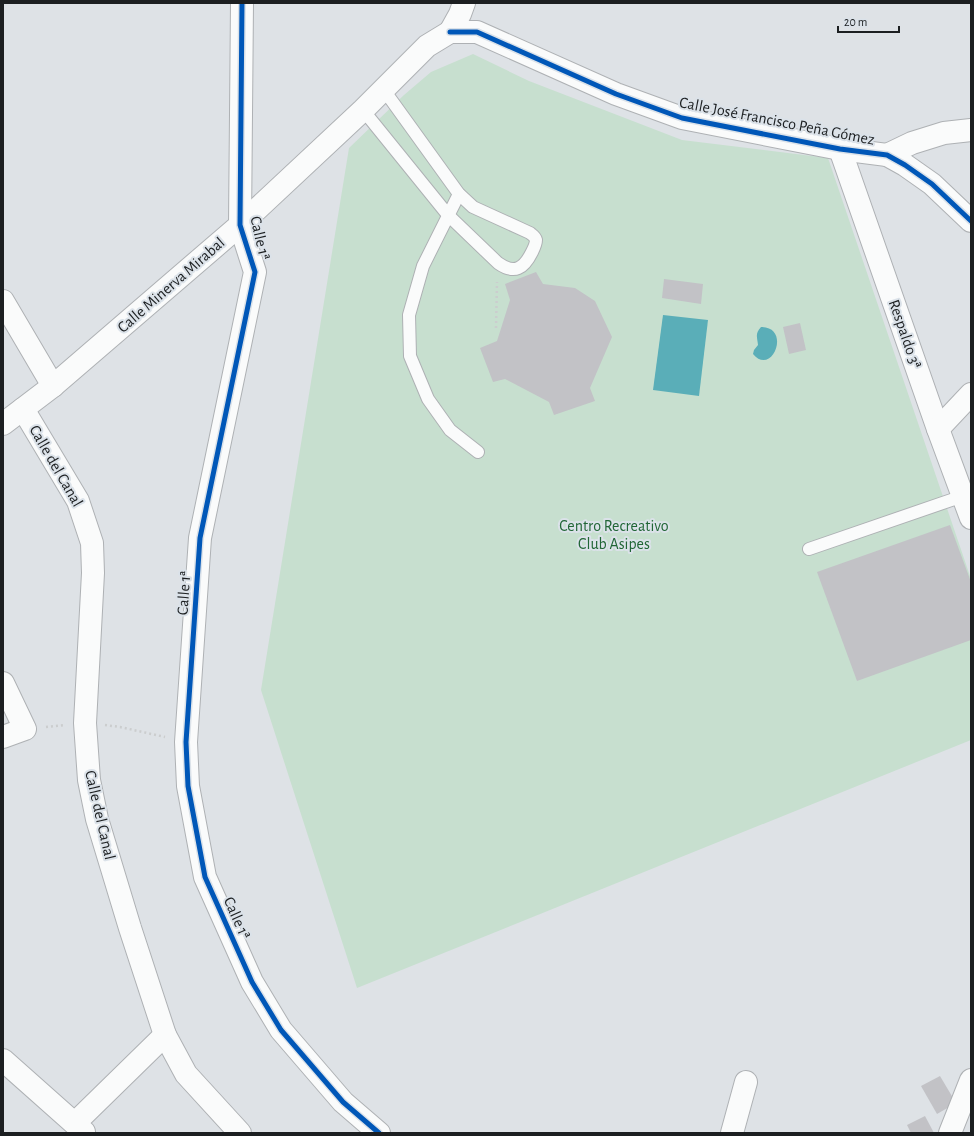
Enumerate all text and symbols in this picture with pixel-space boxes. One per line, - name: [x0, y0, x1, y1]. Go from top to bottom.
- scale bar: [838, 8, 899, 34]
- text: 20 m: [844, 16, 867, 28]
- street label: Calle José Francisco Peña Gómez: [678, 94, 876, 148]
- street label: Calle 1ª: [247, 215, 273, 261]
- street label: Calle Minerva Mirabal: [114, 234, 228, 336]
- street label: Respaldo 3ª: [886, 298, 924, 370]
- street label: Calle del Canal: [26, 423, 86, 509]
- park label: Centro Recreativo Club Asipes: [559, 518, 669, 552]
- street label: Calle 1ª: [174, 570, 194, 616]
- street label: Calle del Canal: [82, 769, 118, 861]
- street label: Calle 1ª: [221, 895, 253, 941]

